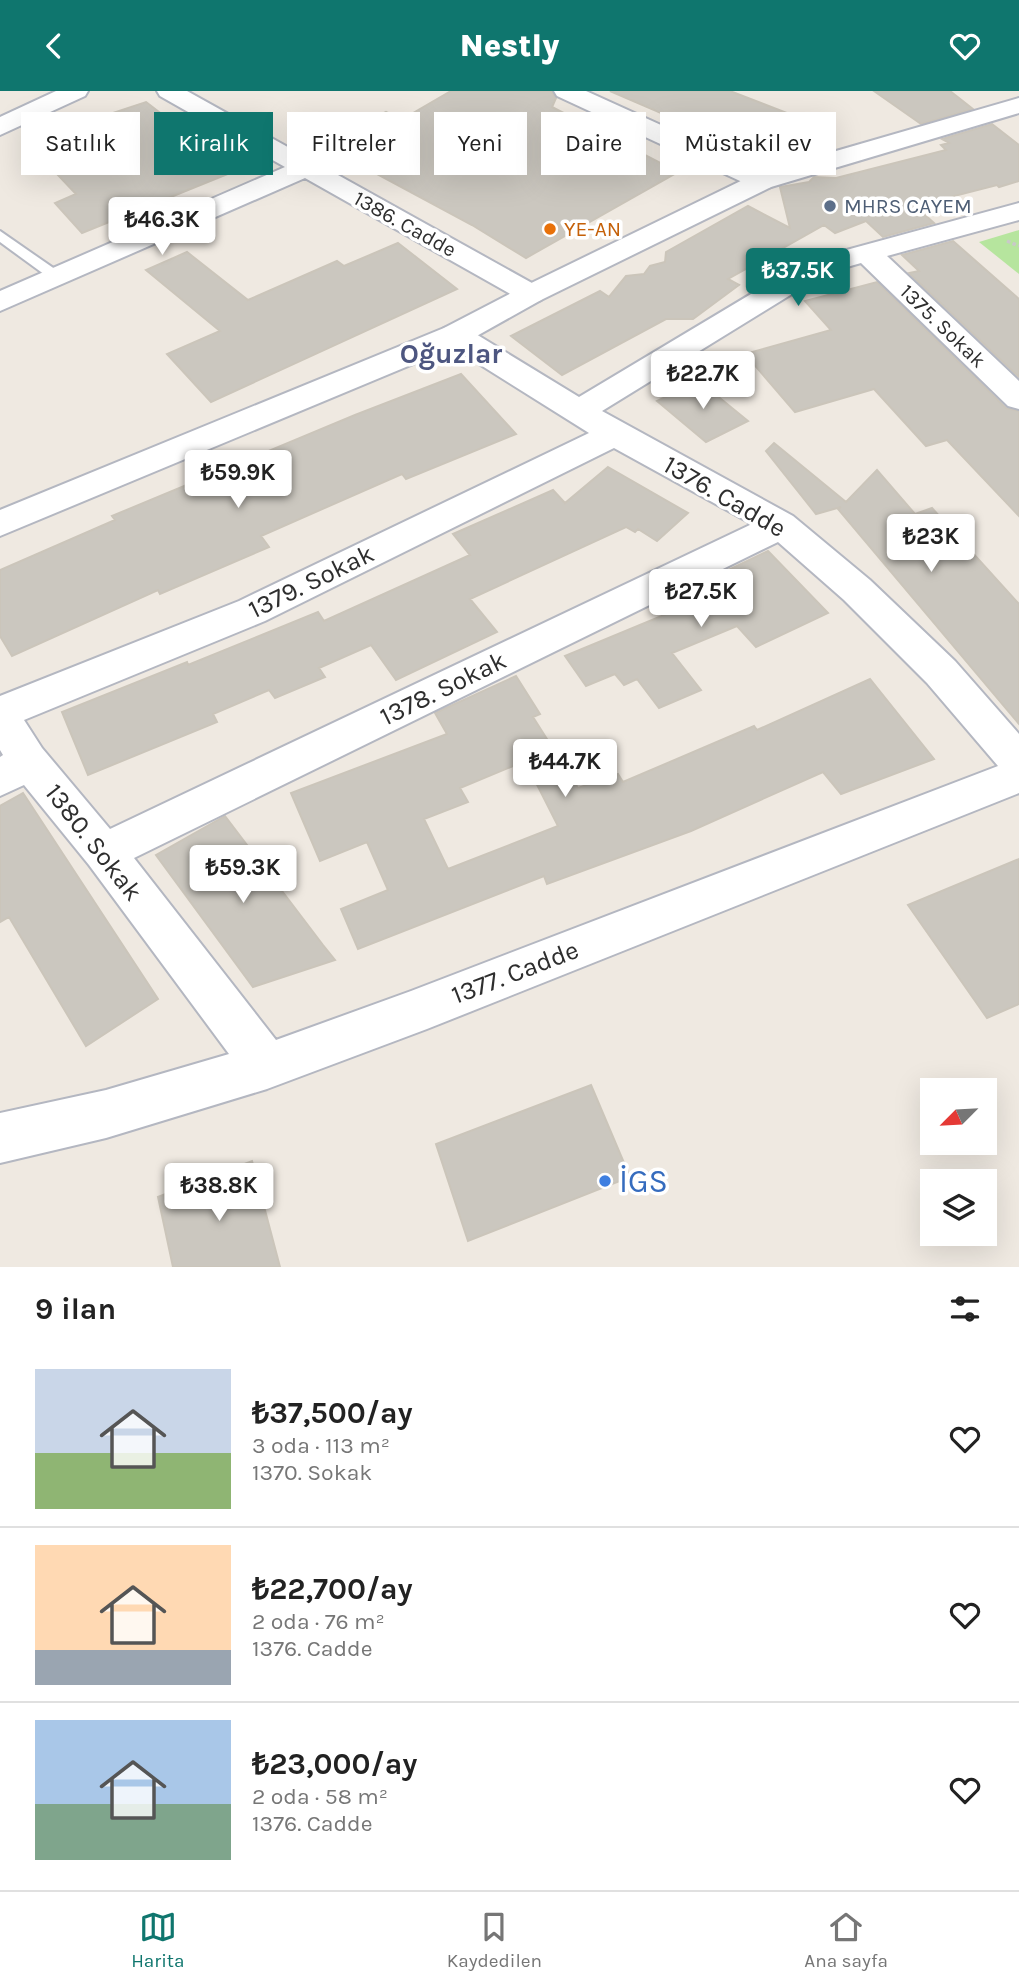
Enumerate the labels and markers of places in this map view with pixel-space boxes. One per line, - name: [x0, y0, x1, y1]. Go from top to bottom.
- place label: MHRS CAYEM: [844, 194, 972, 218]
- pin: ₺46.3K: [105, 197, 219, 257]
- marker: MHRS CAYEM: [822, 198, 838, 214]
- place label: YE-AN: [564, 217, 621, 241]
- marker: YE-AN: [542, 221, 558, 237]
- pin: ₺37.5K: [741, 249, 855, 308]
- pin: ₺22.7K: [646, 351, 760, 411]
- pin: ₺59.9K: [181, 451, 295, 510]
- pin: ₺23K: [890, 515, 972, 574]
- pin: ₺27.5K: [644, 569, 758, 629]
- pin: ₺44.7K: [508, 739, 622, 799]
- pin: ₺59.3K: [186, 845, 300, 905]
- pin: ₺38.8K: [162, 1163, 276, 1223]
- place label: İGS: [619, 1163, 668, 1200]
- marker: İGS: [597, 1173, 613, 1189]

